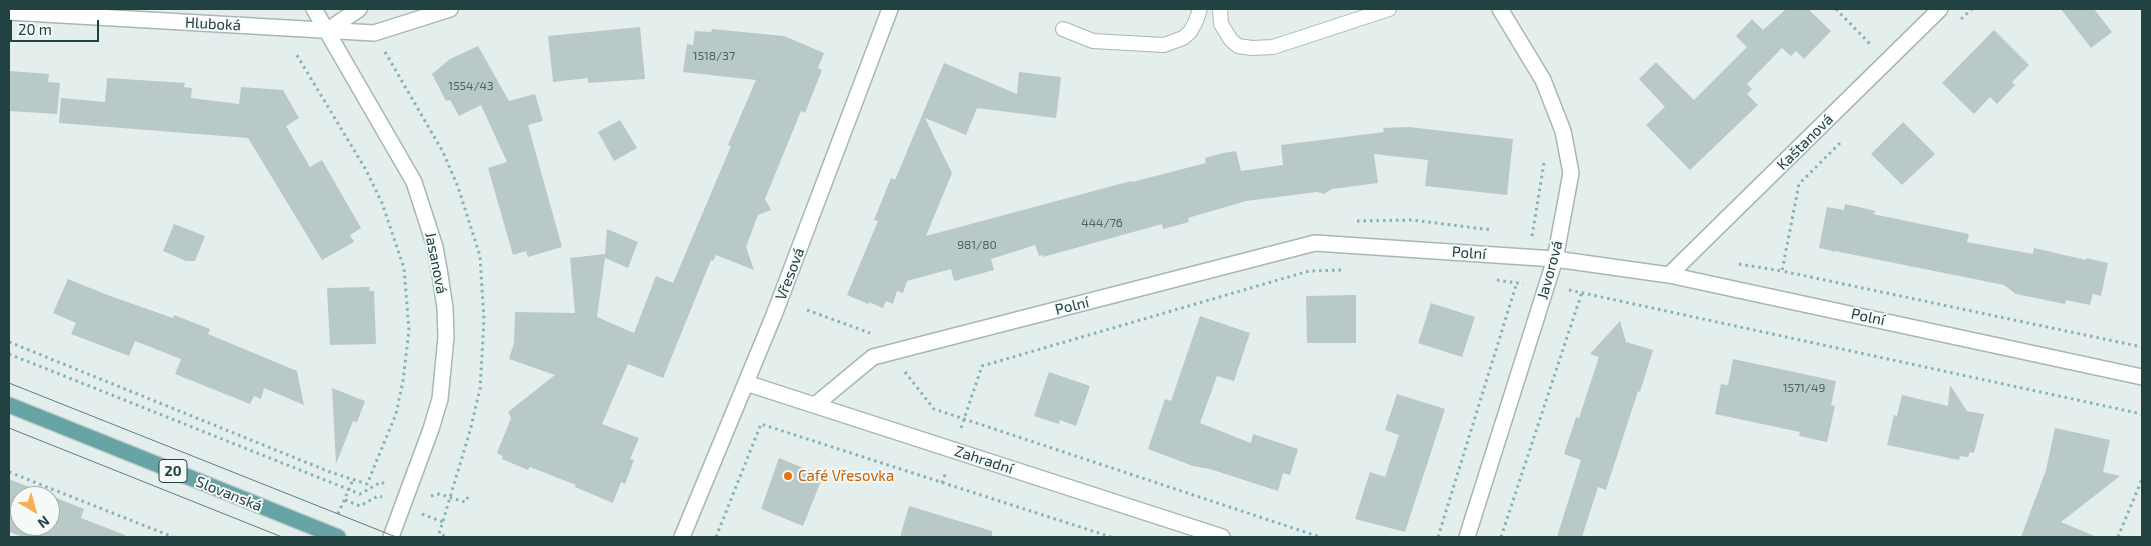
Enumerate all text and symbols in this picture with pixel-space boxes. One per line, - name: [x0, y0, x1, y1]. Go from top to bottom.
- scale bar: [12, 10, 101, 42]
- street label: Hluboká: [185, 14, 241, 34]
- text: 20 m: [18, 20, 52, 38]
- house number: 1518/37: [693, 49, 735, 63]
- house number: 1554/43: [448, 79, 494, 93]
- street label: Kaštanová: [1773, 110, 1837, 174]
- house number: 444/76: [1081, 216, 1123, 230]
- street label: Jasanová: [421, 231, 451, 295]
- house number: 981/80: [957, 238, 997, 252]
- street label: Javorová: [1534, 239, 1566, 301]
- street label: Polní: [1451, 243, 1487, 263]
- street label: Vřesová: [772, 245, 808, 303]
- street label: Polní: [1053, 293, 1091, 319]
- street label: Polní: [1849, 305, 1887, 329]
- house number: 1571/49: [1783, 381, 1825, 395]
- street label: Zahradní: [952, 442, 1016, 478]
- road number: 20: [159, 460, 187, 482]
- place label: Café Vřesovka: [798, 467, 894, 485]
- marker: Café Vřesovka: [782, 470, 794, 482]
- street label: Slovanská: [193, 473, 265, 515]
- north arrow: [10, 486, 60, 536]
- text: N: [35, 513, 53, 532]

